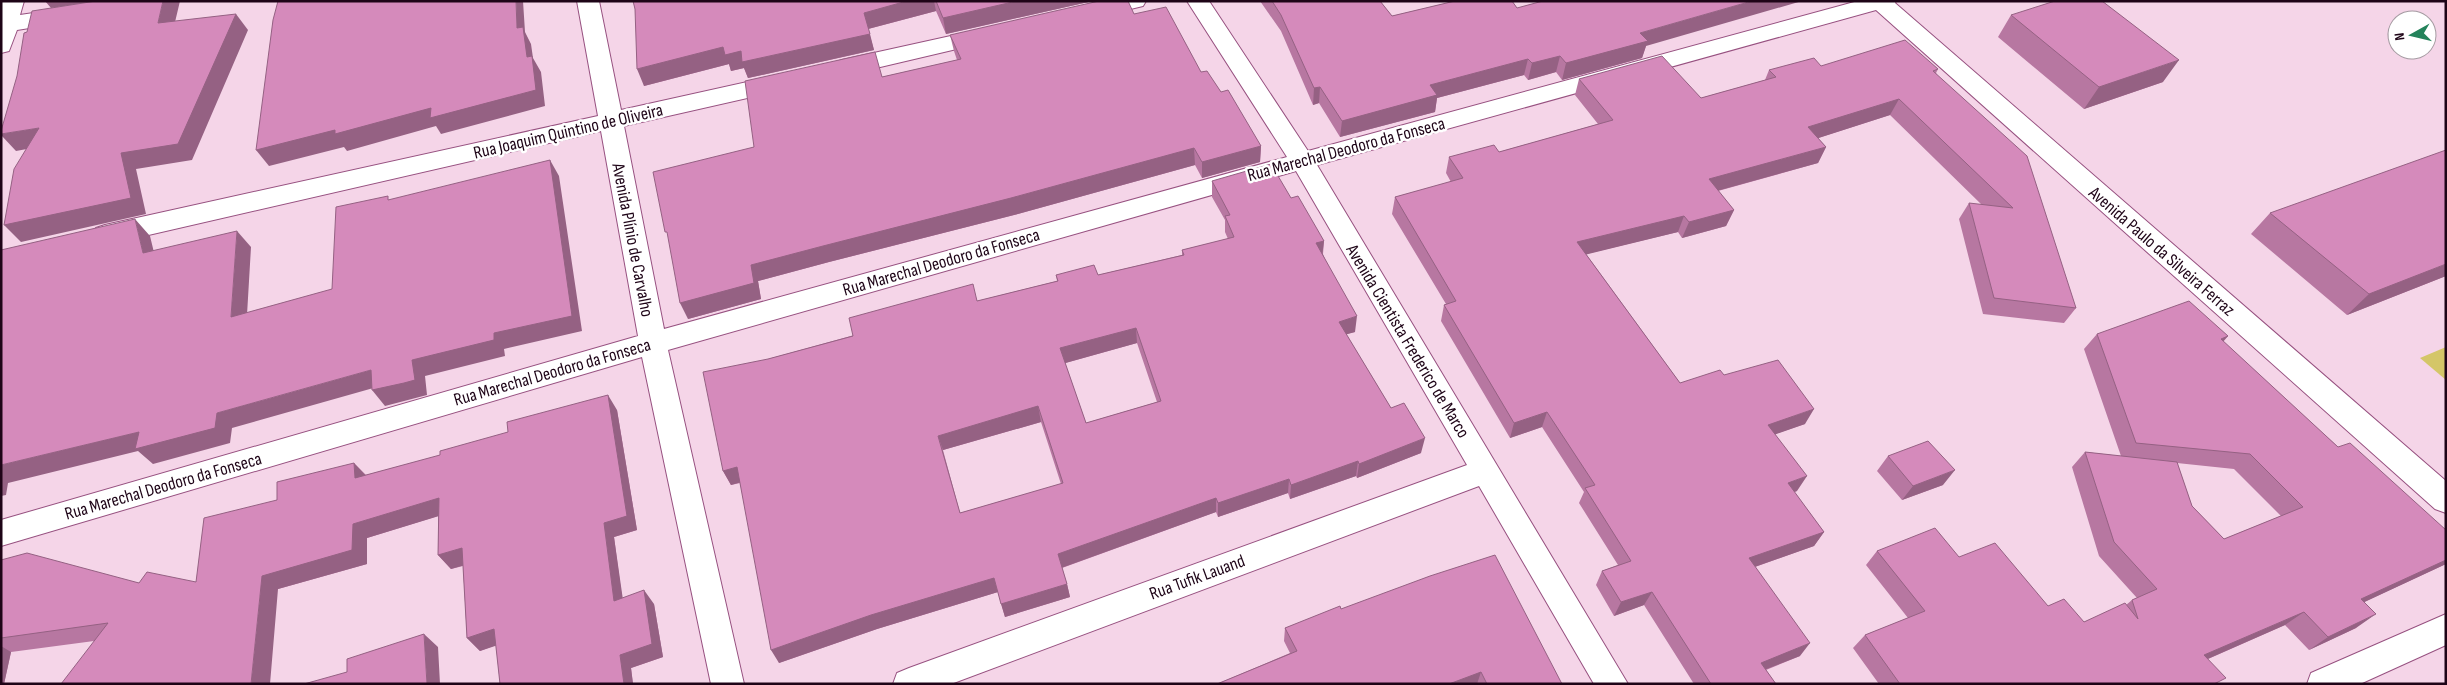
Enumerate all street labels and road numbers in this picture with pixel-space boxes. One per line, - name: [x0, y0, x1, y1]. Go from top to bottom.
- street label: Rua Joaquim Quintino de Oliveira: [471, 99, 665, 164]
- street label: Rua Marechal Deodoro da Fonseca: [1245, 113, 1447, 186]
- street label: Avenida Plínio de Carvalho: [607, 161, 658, 319]
- street label: Avenida Paulo da Silveira Ferraz: [2084, 182, 2239, 321]
- street label: Rua Marechal Deodoro da Fonseca: [840, 224, 1042, 301]
- street label: Avenida Cientista Frederico de Marco: [1341, 240, 1474, 442]
- street label: Rua Marechal Deodoro da Fonseca: [451, 334, 653, 411]
- street label: Rua Marechal Deodoro da Fonseca: [62, 448, 264, 525]
- street label: Rua Tufik Lauand: [1147, 550, 1248, 604]

